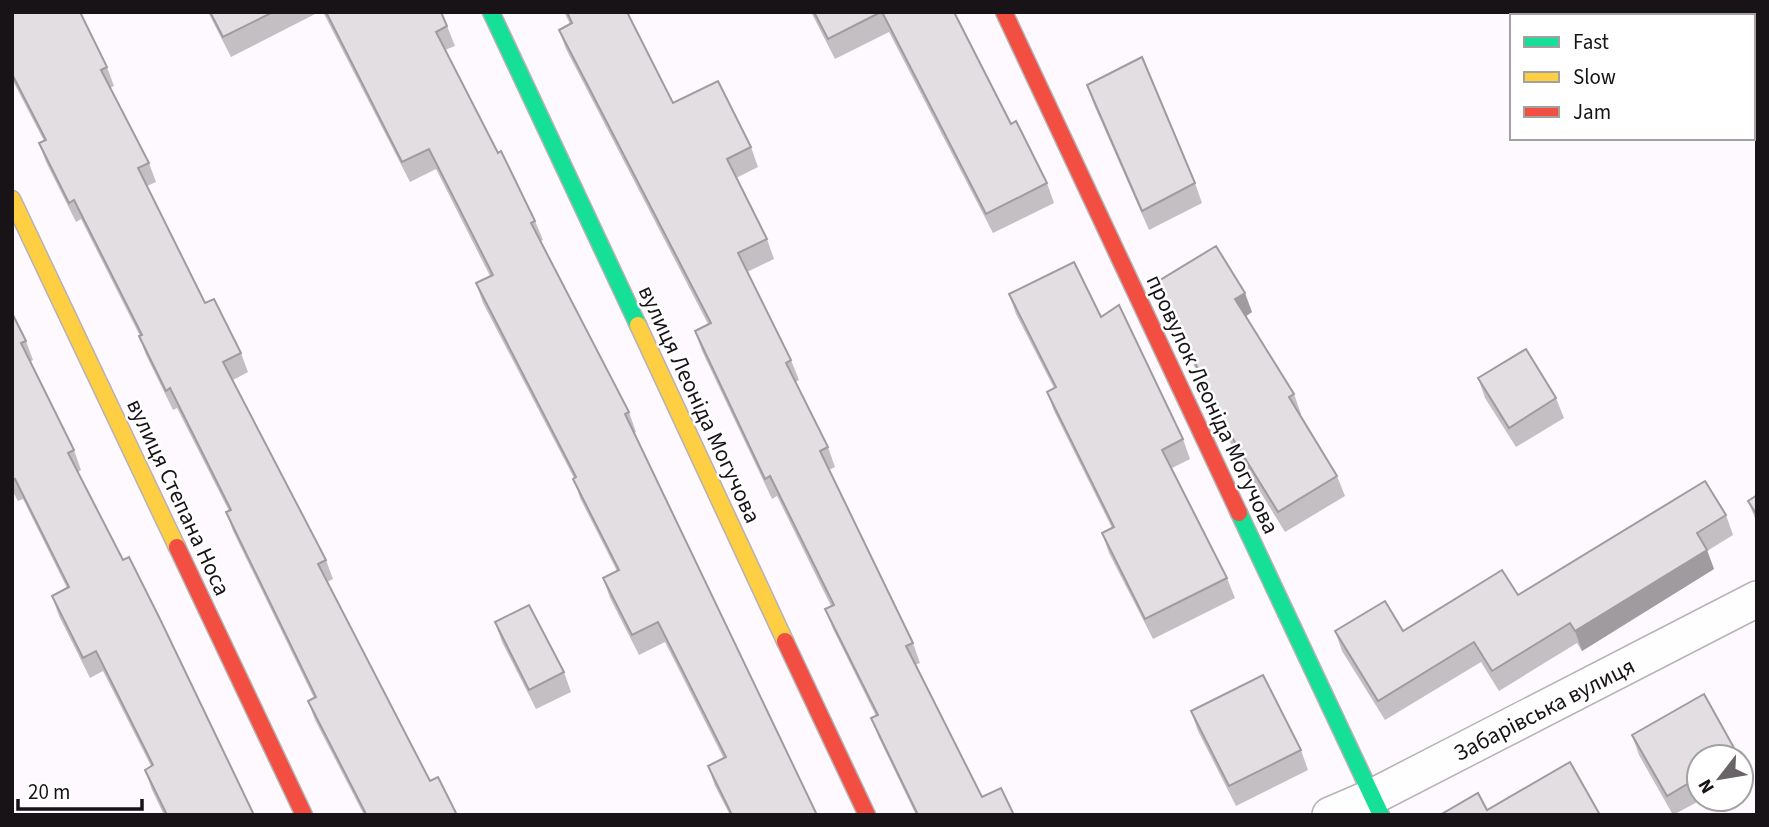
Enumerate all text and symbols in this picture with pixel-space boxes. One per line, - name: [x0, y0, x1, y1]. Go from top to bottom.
- legend: [1510, 14, 1755, 140]
- text: Fast: [1573, 27, 1609, 57]
- text: Slow: [1573, 62, 1616, 92]
- text: Jam: [1573, 97, 1611, 127]
- street label: провулок Леоніда Могучова: [1138, 269, 1287, 539]
- street label: вулиця Леоніда Могучова: [630, 280, 769, 528]
- street label: вулиця Степана Носа: [118, 393, 239, 601]
- street label: Забарівська вулиця: [1448, 649, 1641, 769]
- north arrow: [1685, 743, 1755, 813]
- scale bar: [18, 768, 142, 812]
- text: N: [1692, 774, 1722, 798]
- text: 20 m: [28, 777, 70, 807]

